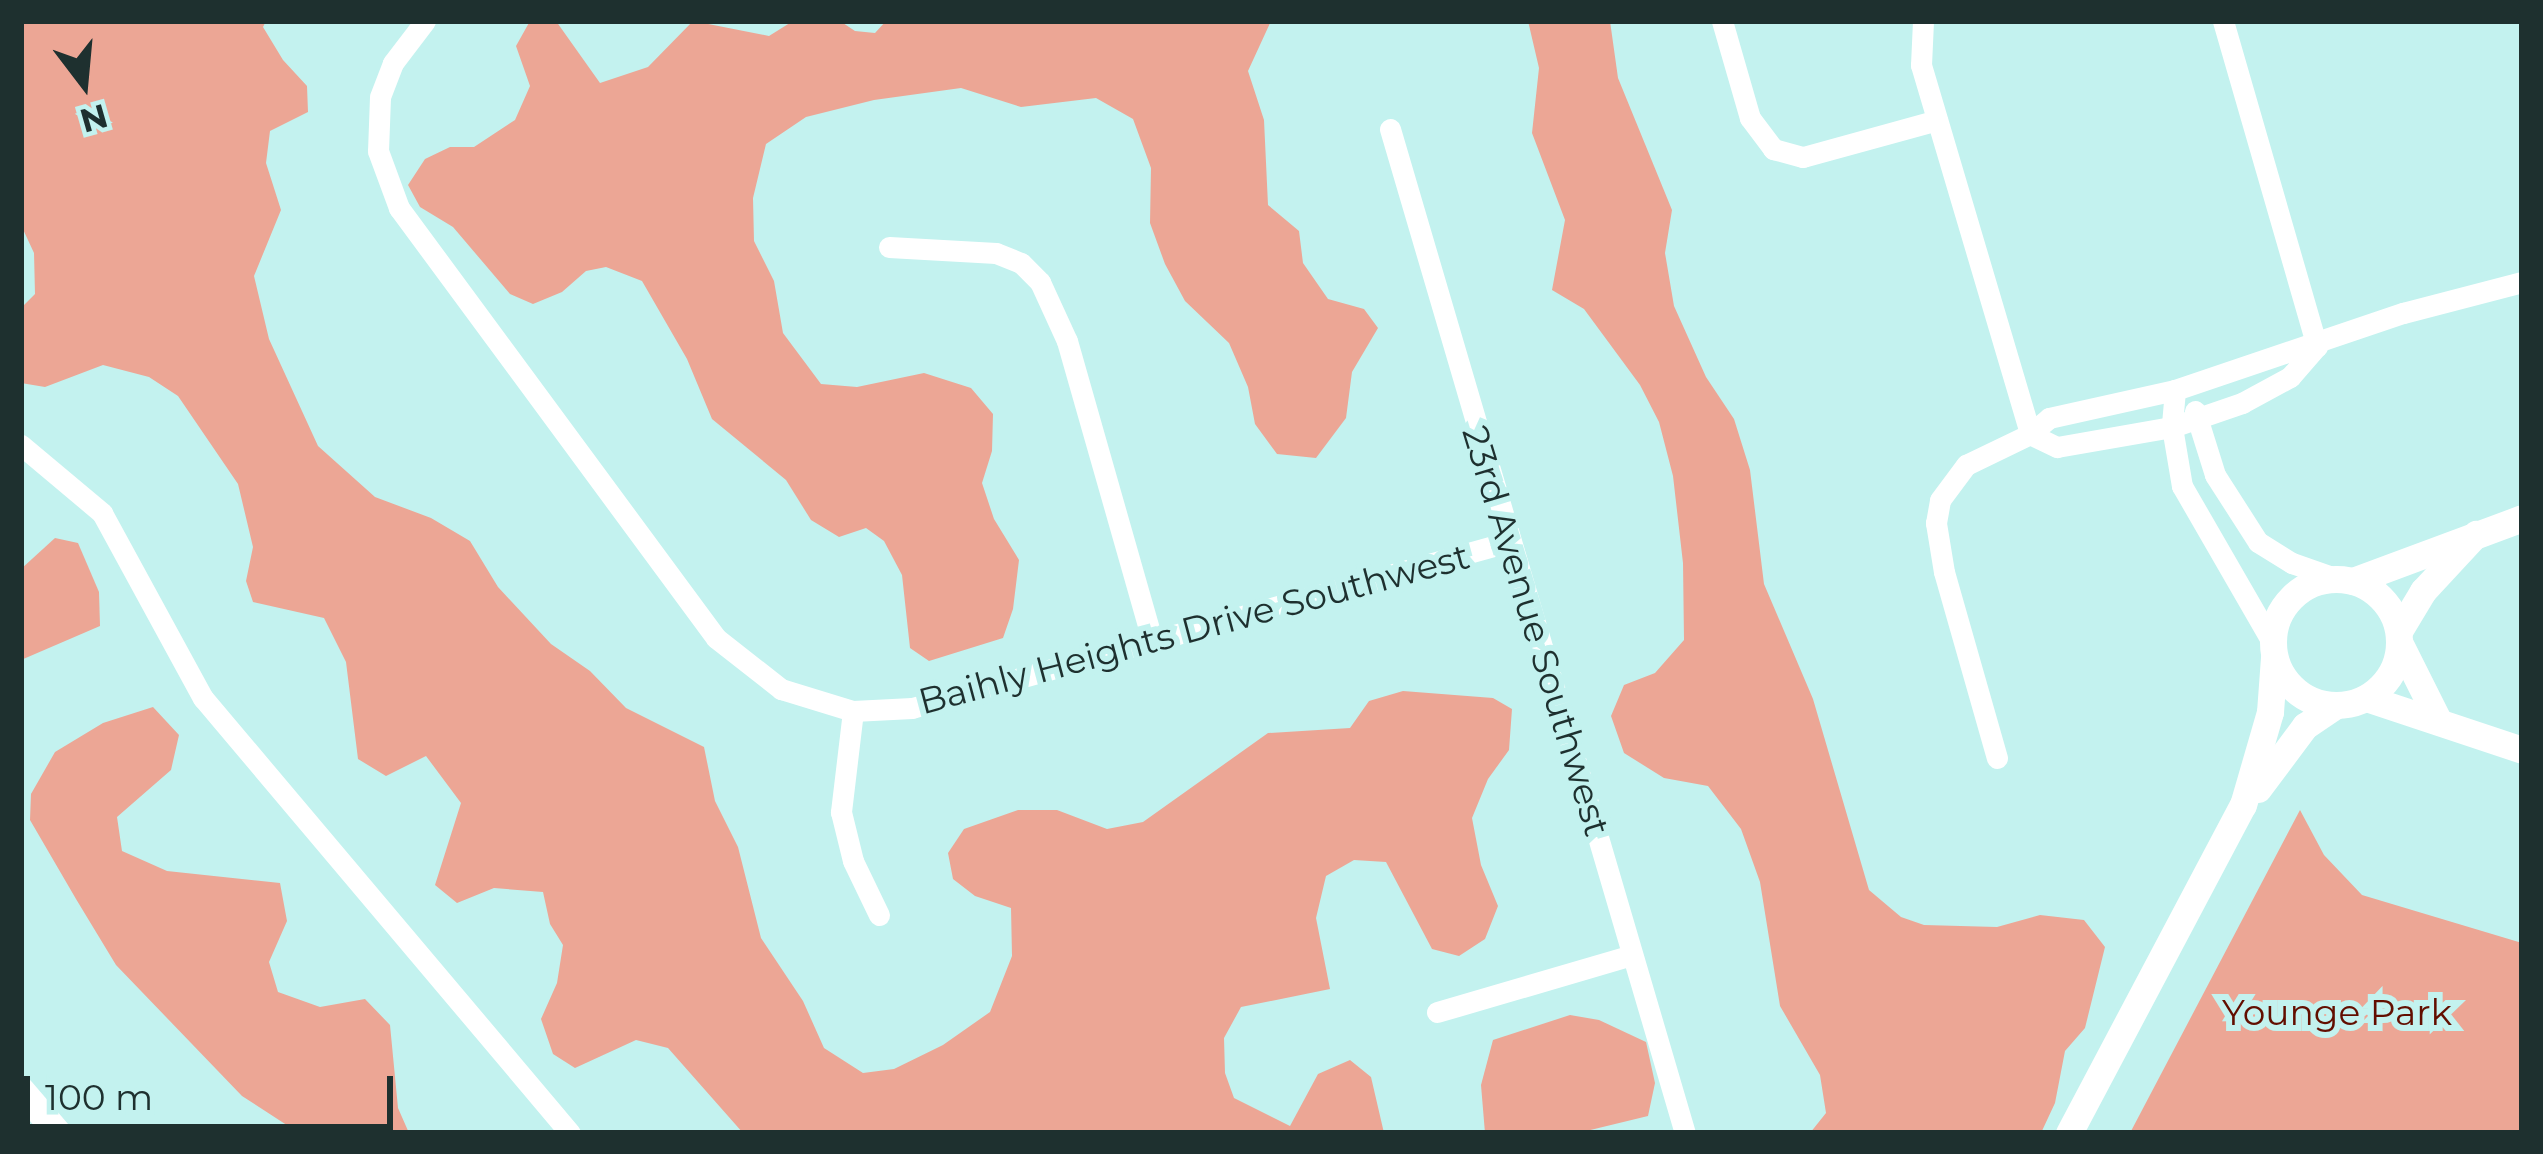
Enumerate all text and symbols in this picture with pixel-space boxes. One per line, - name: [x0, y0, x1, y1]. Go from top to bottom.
- north arrow: [24, 24, 144, 144]
- text: N: [76, 96, 112, 142]
- street label: 23rd Avenue Southwest: [1453, 421, 1619, 841]
- street label: Baihly Heights Drive Southwest: [914, 535, 1474, 723]
- park label: Younge Park: [2222, 991, 2452, 1035]
- scale bar: [30, 1052, 399, 1126]
- text: 100 m: [45, 1075, 153, 1119]

